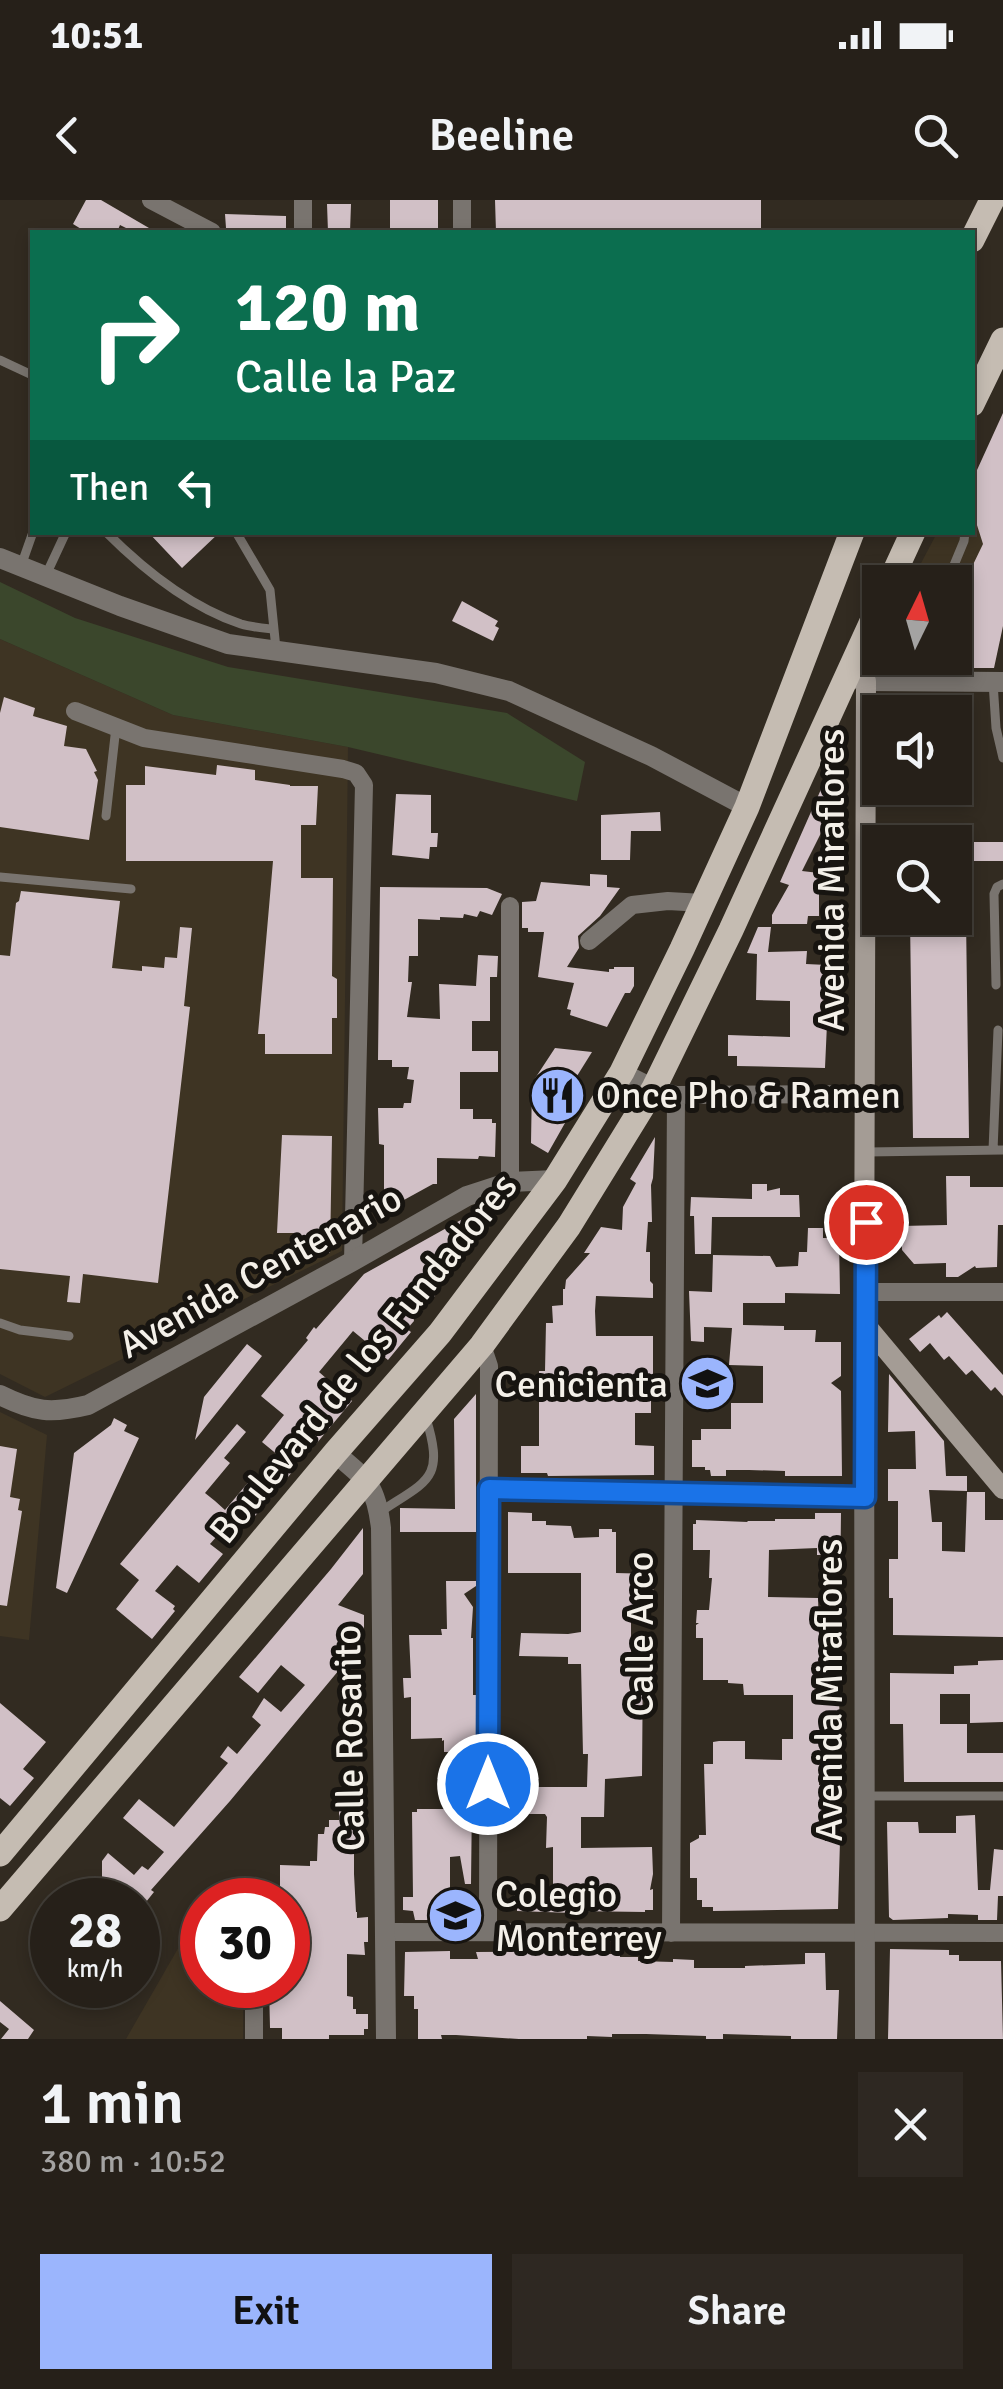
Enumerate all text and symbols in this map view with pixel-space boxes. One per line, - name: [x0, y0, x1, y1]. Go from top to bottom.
- text: 10:51: [50, 12, 143, 59]
- icon: back: [40, 108, 95, 163]
- text: Beeline: [429, 108, 574, 163]
- icon: search: [908, 108, 963, 163]
- text: 120 m: [235, 264, 420, 350]
- icon: right: [70, 270, 200, 400]
- text: Calle la Paz: [235, 350, 456, 405]
- icon: left: [169, 460, 224, 515]
- text: Then: [70, 464, 149, 511]
- north arrow: [862, 565, 972, 675]
- map controls: [862, 565, 972, 935]
- button: sound: [862, 695, 972, 805]
- street label: Avenida Miraflores: [808, 729, 855, 1031]
- button: search: [862, 825, 972, 935]
- restaurant icon: Once Pho & Ramen: [527, 1065, 587, 1125]
- place label: Once Pho & Ramen: [596, 1072, 901, 1119]
- street label: Boulevard de los Fundadores: [199, 1164, 527, 1553]
- street label: Avenida Centenario: [111, 1174, 410, 1369]
- pin: [824, 1180, 909, 1265]
- icon: arrive: [839, 1195, 894, 1250]
- school or university icon: Cenicienta: [677, 1354, 737, 1414]
- place label: Cenicienta: [494, 1361, 668, 1408]
- street label: Avenida Miraflores: [806, 1539, 853, 1841]
- street label: Calle Arco: [617, 1552, 664, 1716]
- street label: Calle Rosarito: [324, 1624, 375, 1852]
- position arrow: [436, 1732, 540, 1836]
- place label: Colegio Monterrey: [495, 1871, 662, 1962]
- speed limit sign: 30: [180, 1878, 310, 2008]
- school or university icon: Colegio Monterrey: [426, 1886, 486, 1946]
- text: 28: [68, 1900, 122, 1962]
- text: km/h: [67, 1953, 123, 1984]
- text: 1 min: [40, 2067, 184, 2141]
- button: close: [858, 2072, 963, 2177]
- text: 380 m · 10:52: [40, 2142, 226, 2181]
- button: Exit: [40, 2254, 492, 2369]
- button: Share: [512, 2254, 963, 2369]

